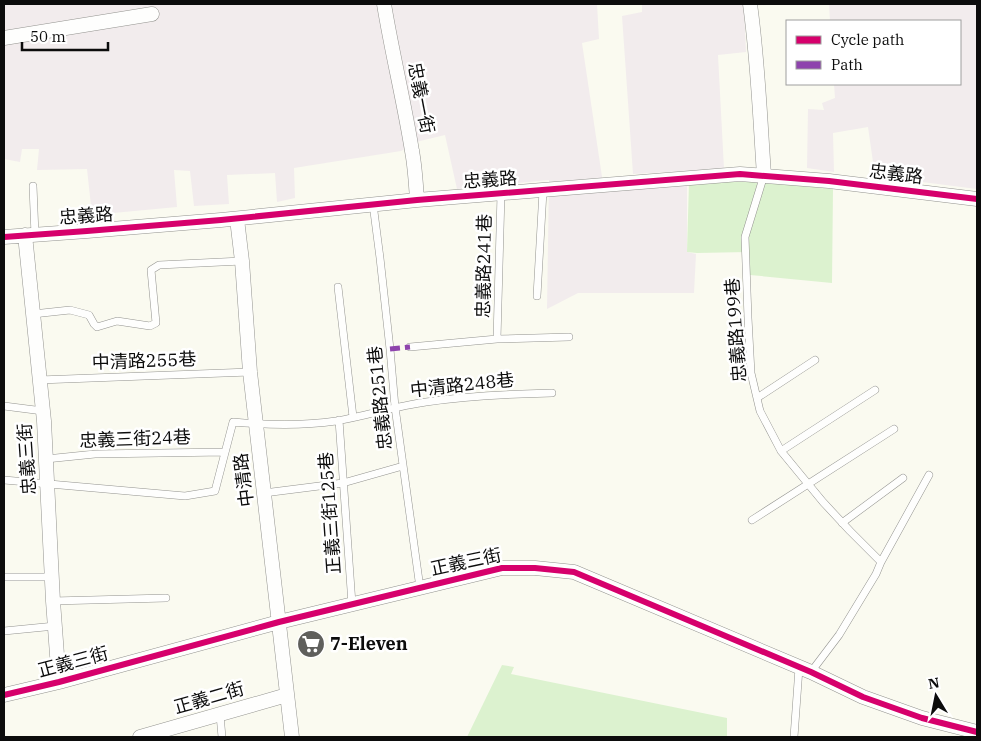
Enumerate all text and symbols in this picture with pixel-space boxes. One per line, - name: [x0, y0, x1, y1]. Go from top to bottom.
- scale bar: [22, 20, 109, 52]
- legend: [786, 20, 961, 85]
- text: 50 m: [30, 27, 66, 46]
- text: Cycle path: [831, 30, 904, 49]
- text: Path: [831, 55, 863, 74]
- street label: 忠義一街: [403, 60, 440, 135]
- street label: 忠義路: [868, 159, 924, 188]
- street label: 忠義路: [462, 166, 518, 193]
- street label: 忠義路: [58, 202, 114, 229]
- street label: 忠義路241巷: [471, 214, 496, 318]
- street label: 忠義路199巷: [720, 277, 751, 383]
- street label: 忠義路251巷: [363, 345, 396, 451]
- street label: 中清路255巷: [91, 347, 197, 374]
- street label: 中清路248巷: [409, 368, 515, 401]
- street label: 忠義三街: [13, 422, 40, 496]
- street label: 忠義三街24巷: [79, 425, 191, 452]
- street label: 正義三街125巷: [314, 451, 345, 575]
- street label: 中清路: [229, 452, 258, 508]
- street label: 正義三街: [428, 543, 504, 580]
- supermarket icon: 7-Eleven: [296, 629, 326, 659]
- place label: 7-Eleven: [330, 632, 408, 655]
- street label: 正義三街: [35, 641, 111, 682]
- north arrow: [911, 671, 961, 721]
- text: N: [927, 673, 941, 693]
- street label: 正義二街: [171, 677, 247, 718]

